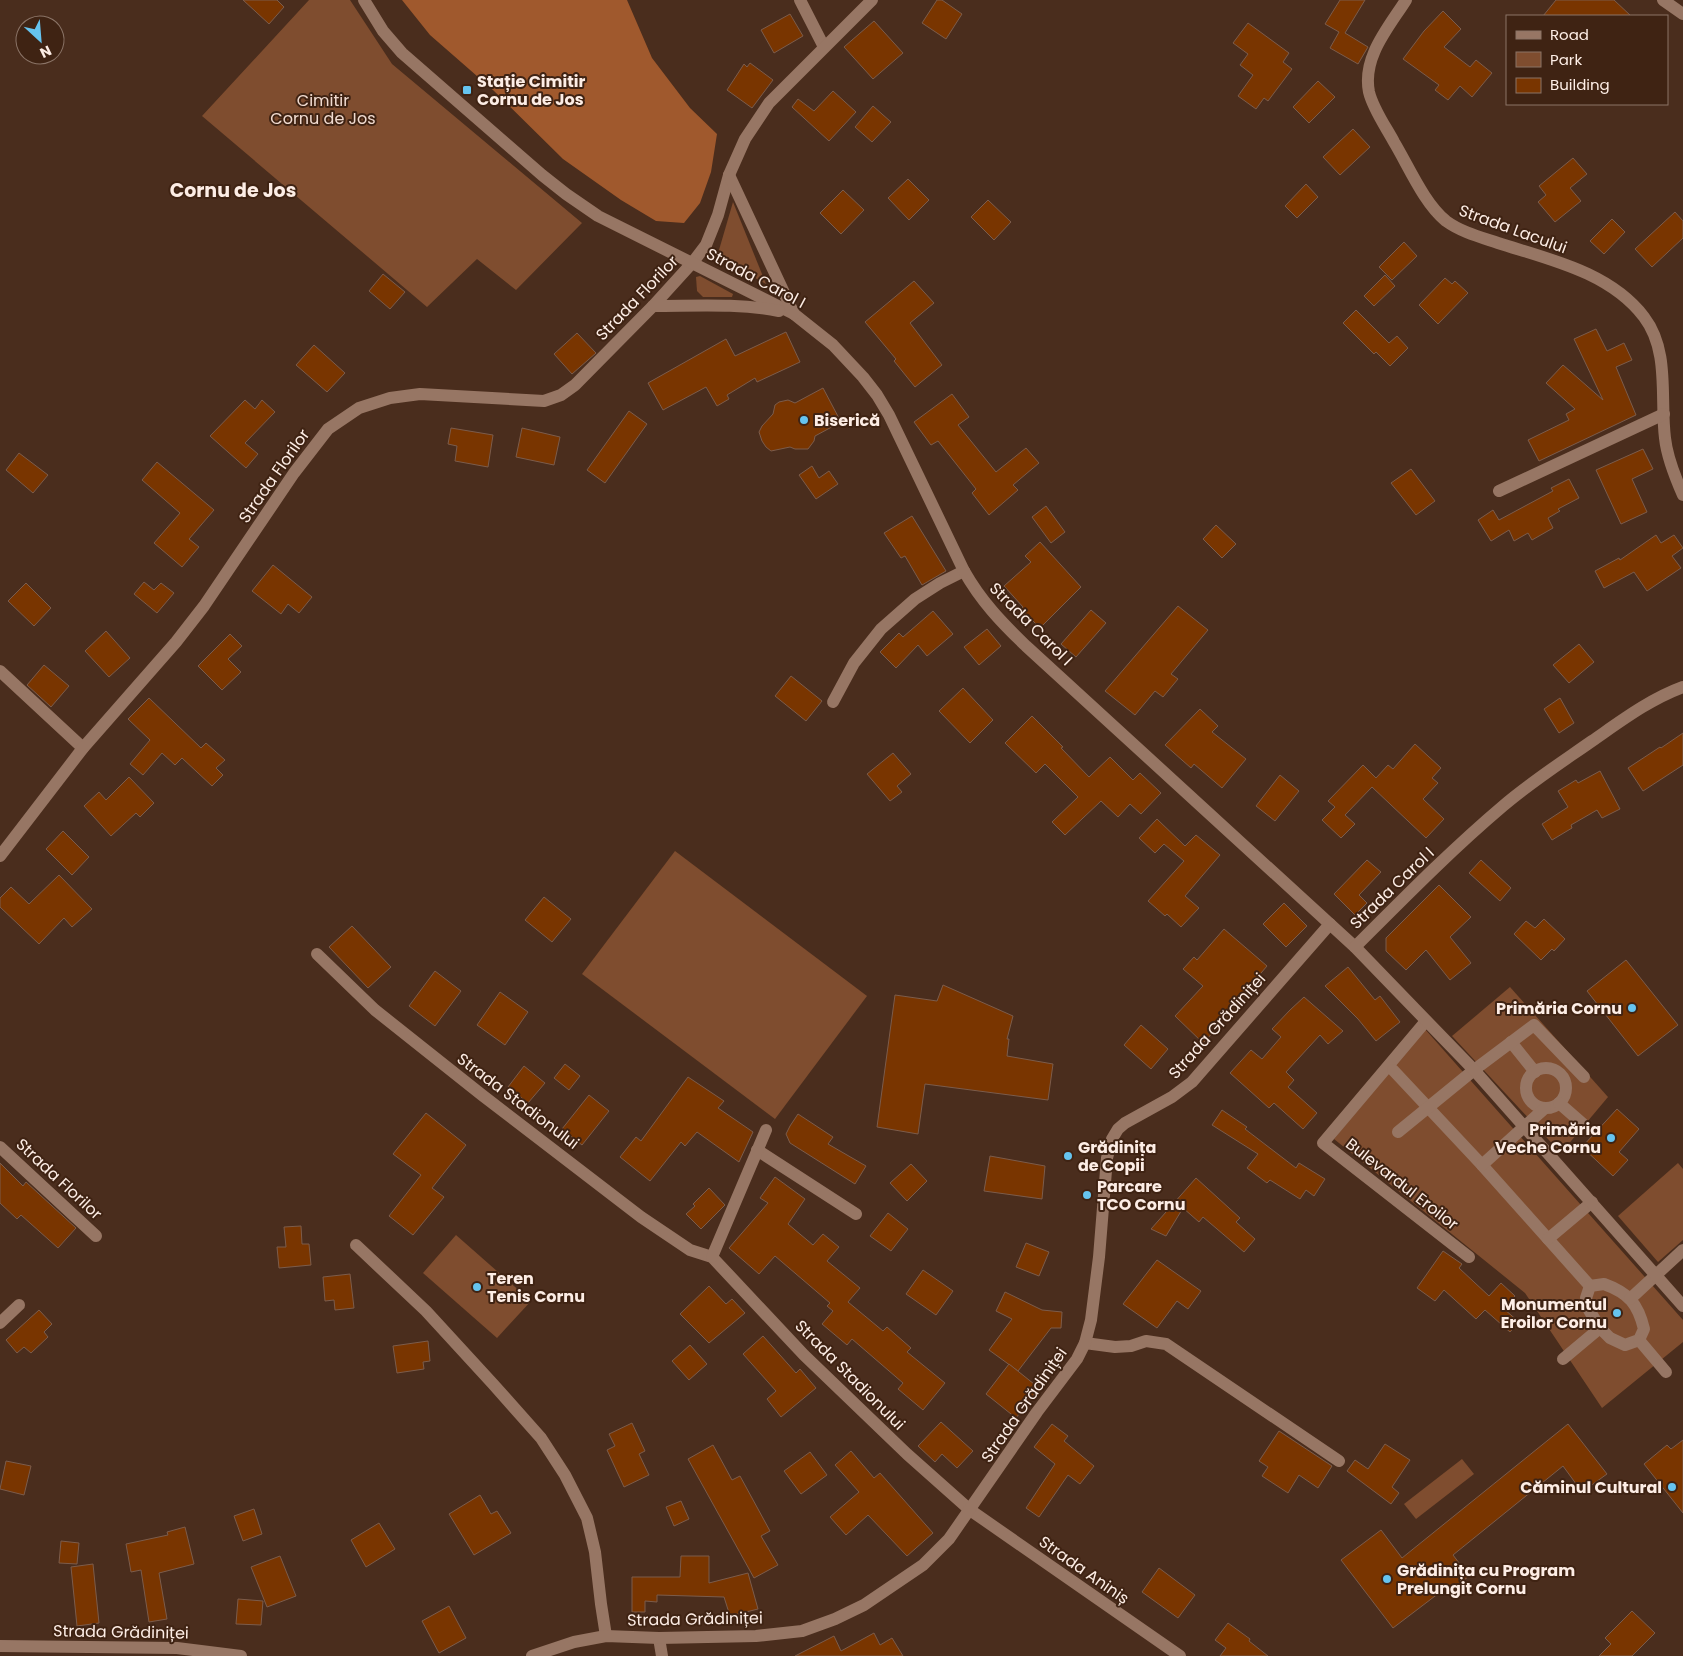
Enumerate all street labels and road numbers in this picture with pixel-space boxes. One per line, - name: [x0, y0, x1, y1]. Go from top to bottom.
- street label: Strada Lacului: [1456, 199, 1570, 259]
- street label: Strada Carol I: [702, 242, 810, 314]
- street label: Strada Florilor: [590, 250, 684, 346]
- street label: Strada Florilor: [233, 424, 315, 528]
- street label: Strada Carol I: [984, 577, 1078, 671]
- street label: Strada Carol I: [1345, 842, 1439, 934]
- street label: Strada Grădiniței: [1163, 968, 1271, 1084]
- street label: Strada Stadionului: [452, 1047, 584, 1155]
- street label: Strada Florilor: [11, 1133, 107, 1225]
- street label: Bulevardul Eroilor: [1341, 1133, 1463, 1235]
- street label: Strada Stadionului: [790, 1315, 910, 1435]
- street label: Strada Grădiniței: [976, 1343, 1072, 1467]
- street label: Strada Aniniș: [1034, 1530, 1134, 1610]
- street label: Strada Grădiniței: [627, 1606, 763, 1632]
- street label: Strada Grădiniței: [53, 1619, 189, 1645]

